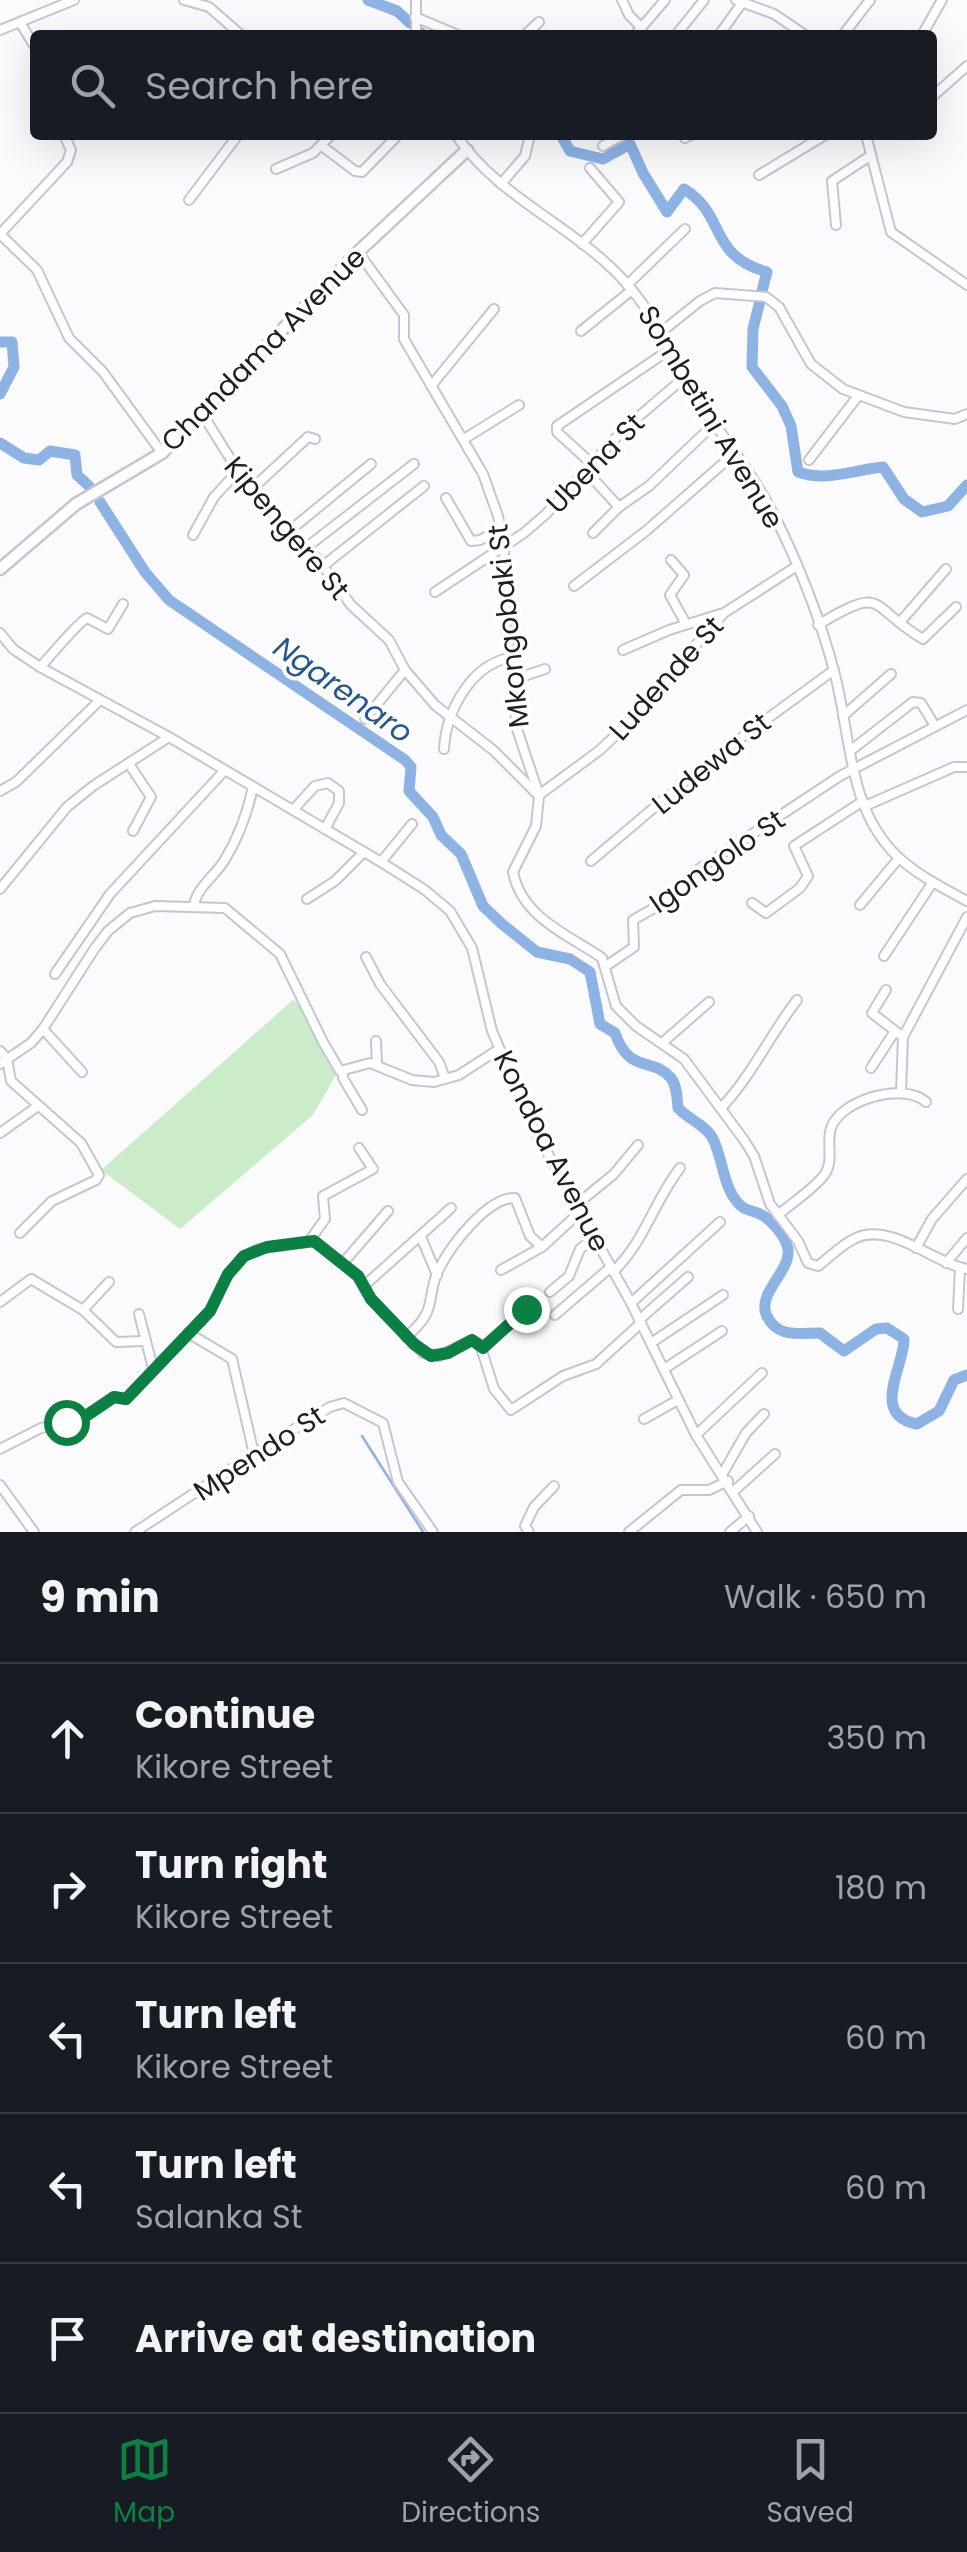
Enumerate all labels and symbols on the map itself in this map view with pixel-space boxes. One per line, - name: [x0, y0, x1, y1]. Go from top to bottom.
- street label: Chandama Avenue: [152, 238, 374, 460]
- street label: Sombetini Avenue: [628, 298, 793, 536]
- street label: Ubena St: [538, 404, 653, 522]
- street label: Kipengere St: [215, 448, 358, 608]
- street label: Mkongobaki St: [478, 522, 539, 730]
- street label: Ludende St: [600, 608, 733, 749]
- water label: Ngarenaro: [265, 626, 422, 753]
- street label: Ludewa St: [644, 703, 779, 823]
- street label: Igongolo St: [642, 800, 793, 923]
- street label: Kondoa Avenue: [484, 1044, 619, 1259]
- route end: [504, 1287, 550, 1333]
- street label: Mpendo St: [186, 1396, 332, 1510]
- route start: [44, 1400, 90, 1446]

